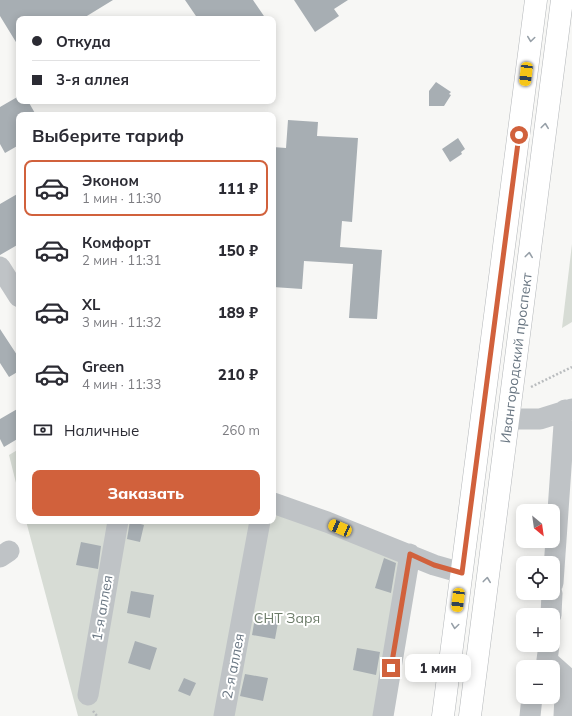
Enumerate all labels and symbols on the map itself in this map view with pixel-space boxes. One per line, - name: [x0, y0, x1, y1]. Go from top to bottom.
- one-way arrow: [527, 36, 536, 42]
- car: [519, 61, 533, 87]
- one-way arrow: [541, 123, 550, 129]
- route start: [510, 126, 528, 144]
- one-way arrow: [524, 252, 533, 258]
- street label: Ивангородский проспект: [496, 271, 536, 444]
- north arrow: [516, 504, 560, 548]
- car: [327, 518, 353, 538]
- street label: 1-я аллея: [87, 574, 117, 642]
- one-way arrow: [482, 577, 491, 583]
- car: [451, 587, 465, 613]
- park label: СНТ Заря: [254, 609, 320, 627]
- one-way arrow: [451, 623, 460, 629]
- street label: 2-я аллея: [218, 632, 248, 700]
- callout: 1 мин: [405, 654, 471, 682]
- route end: [382, 659, 400, 677]

